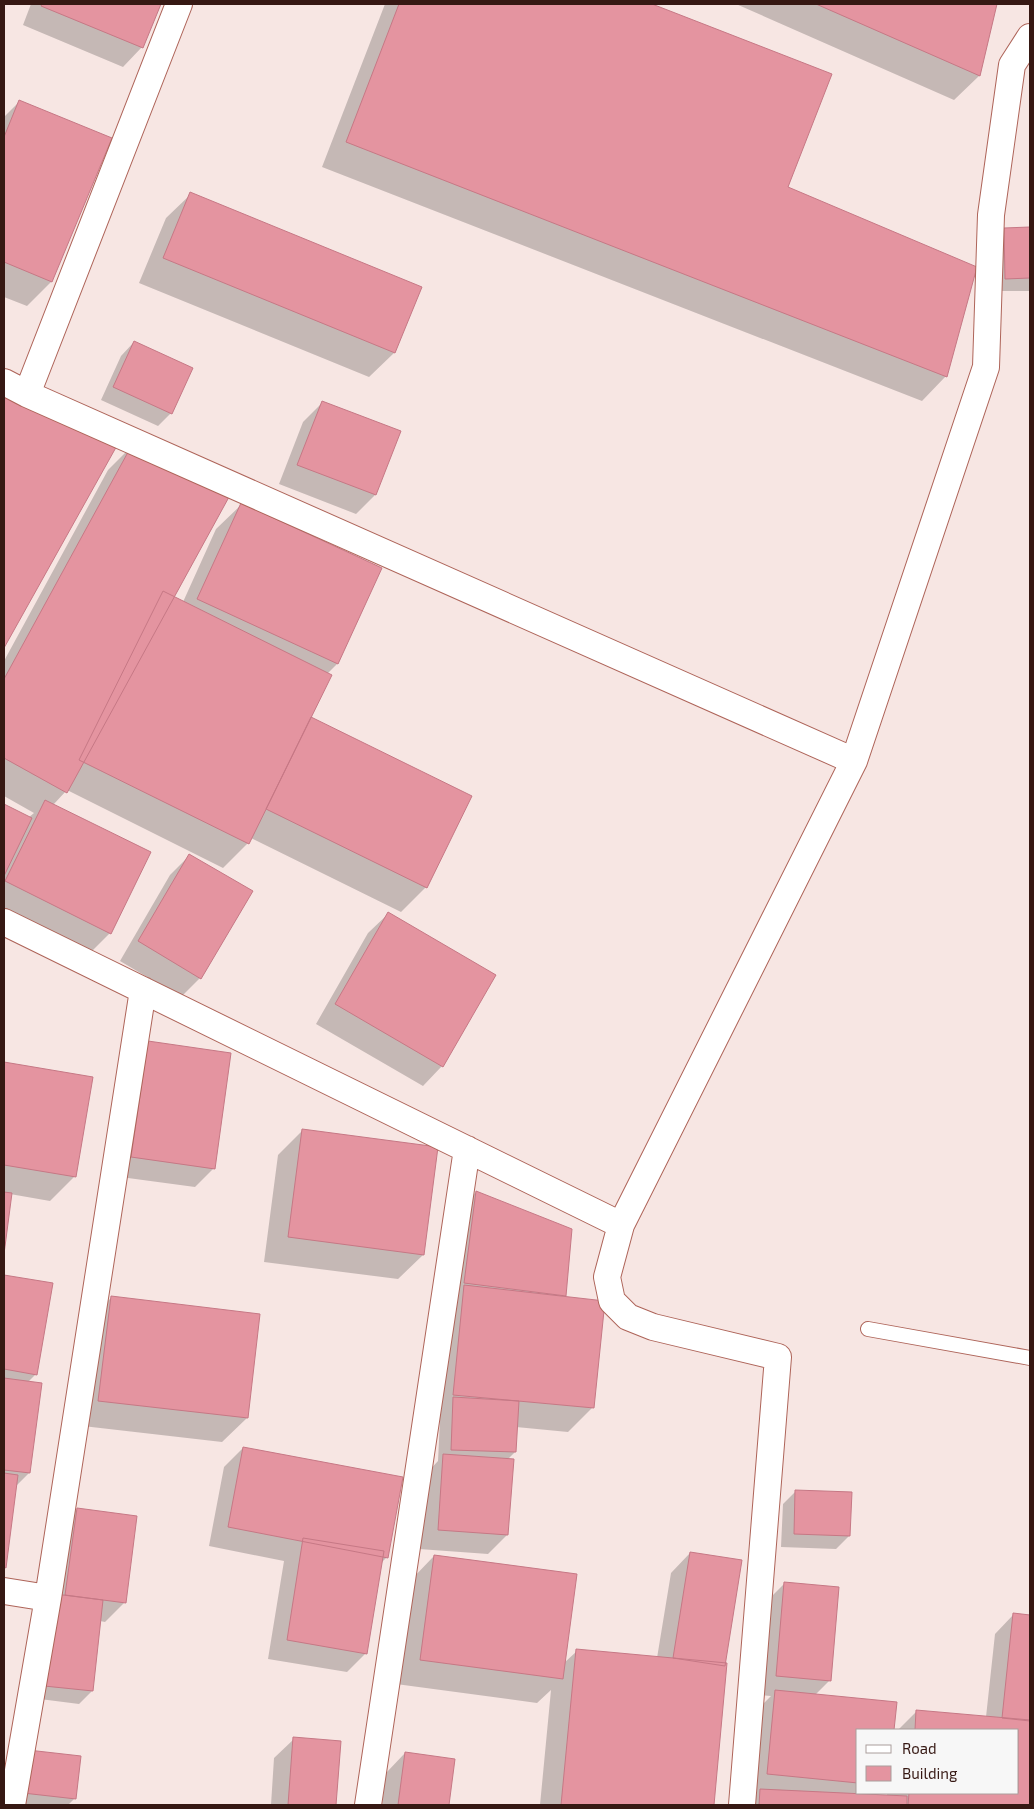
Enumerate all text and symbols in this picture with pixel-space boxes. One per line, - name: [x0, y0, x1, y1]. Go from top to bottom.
- legend: [856, 1729, 1019, 1794]
- text: Road: [902, 1739, 937, 1757]
- text: Building: [902, 1764, 958, 1782]

